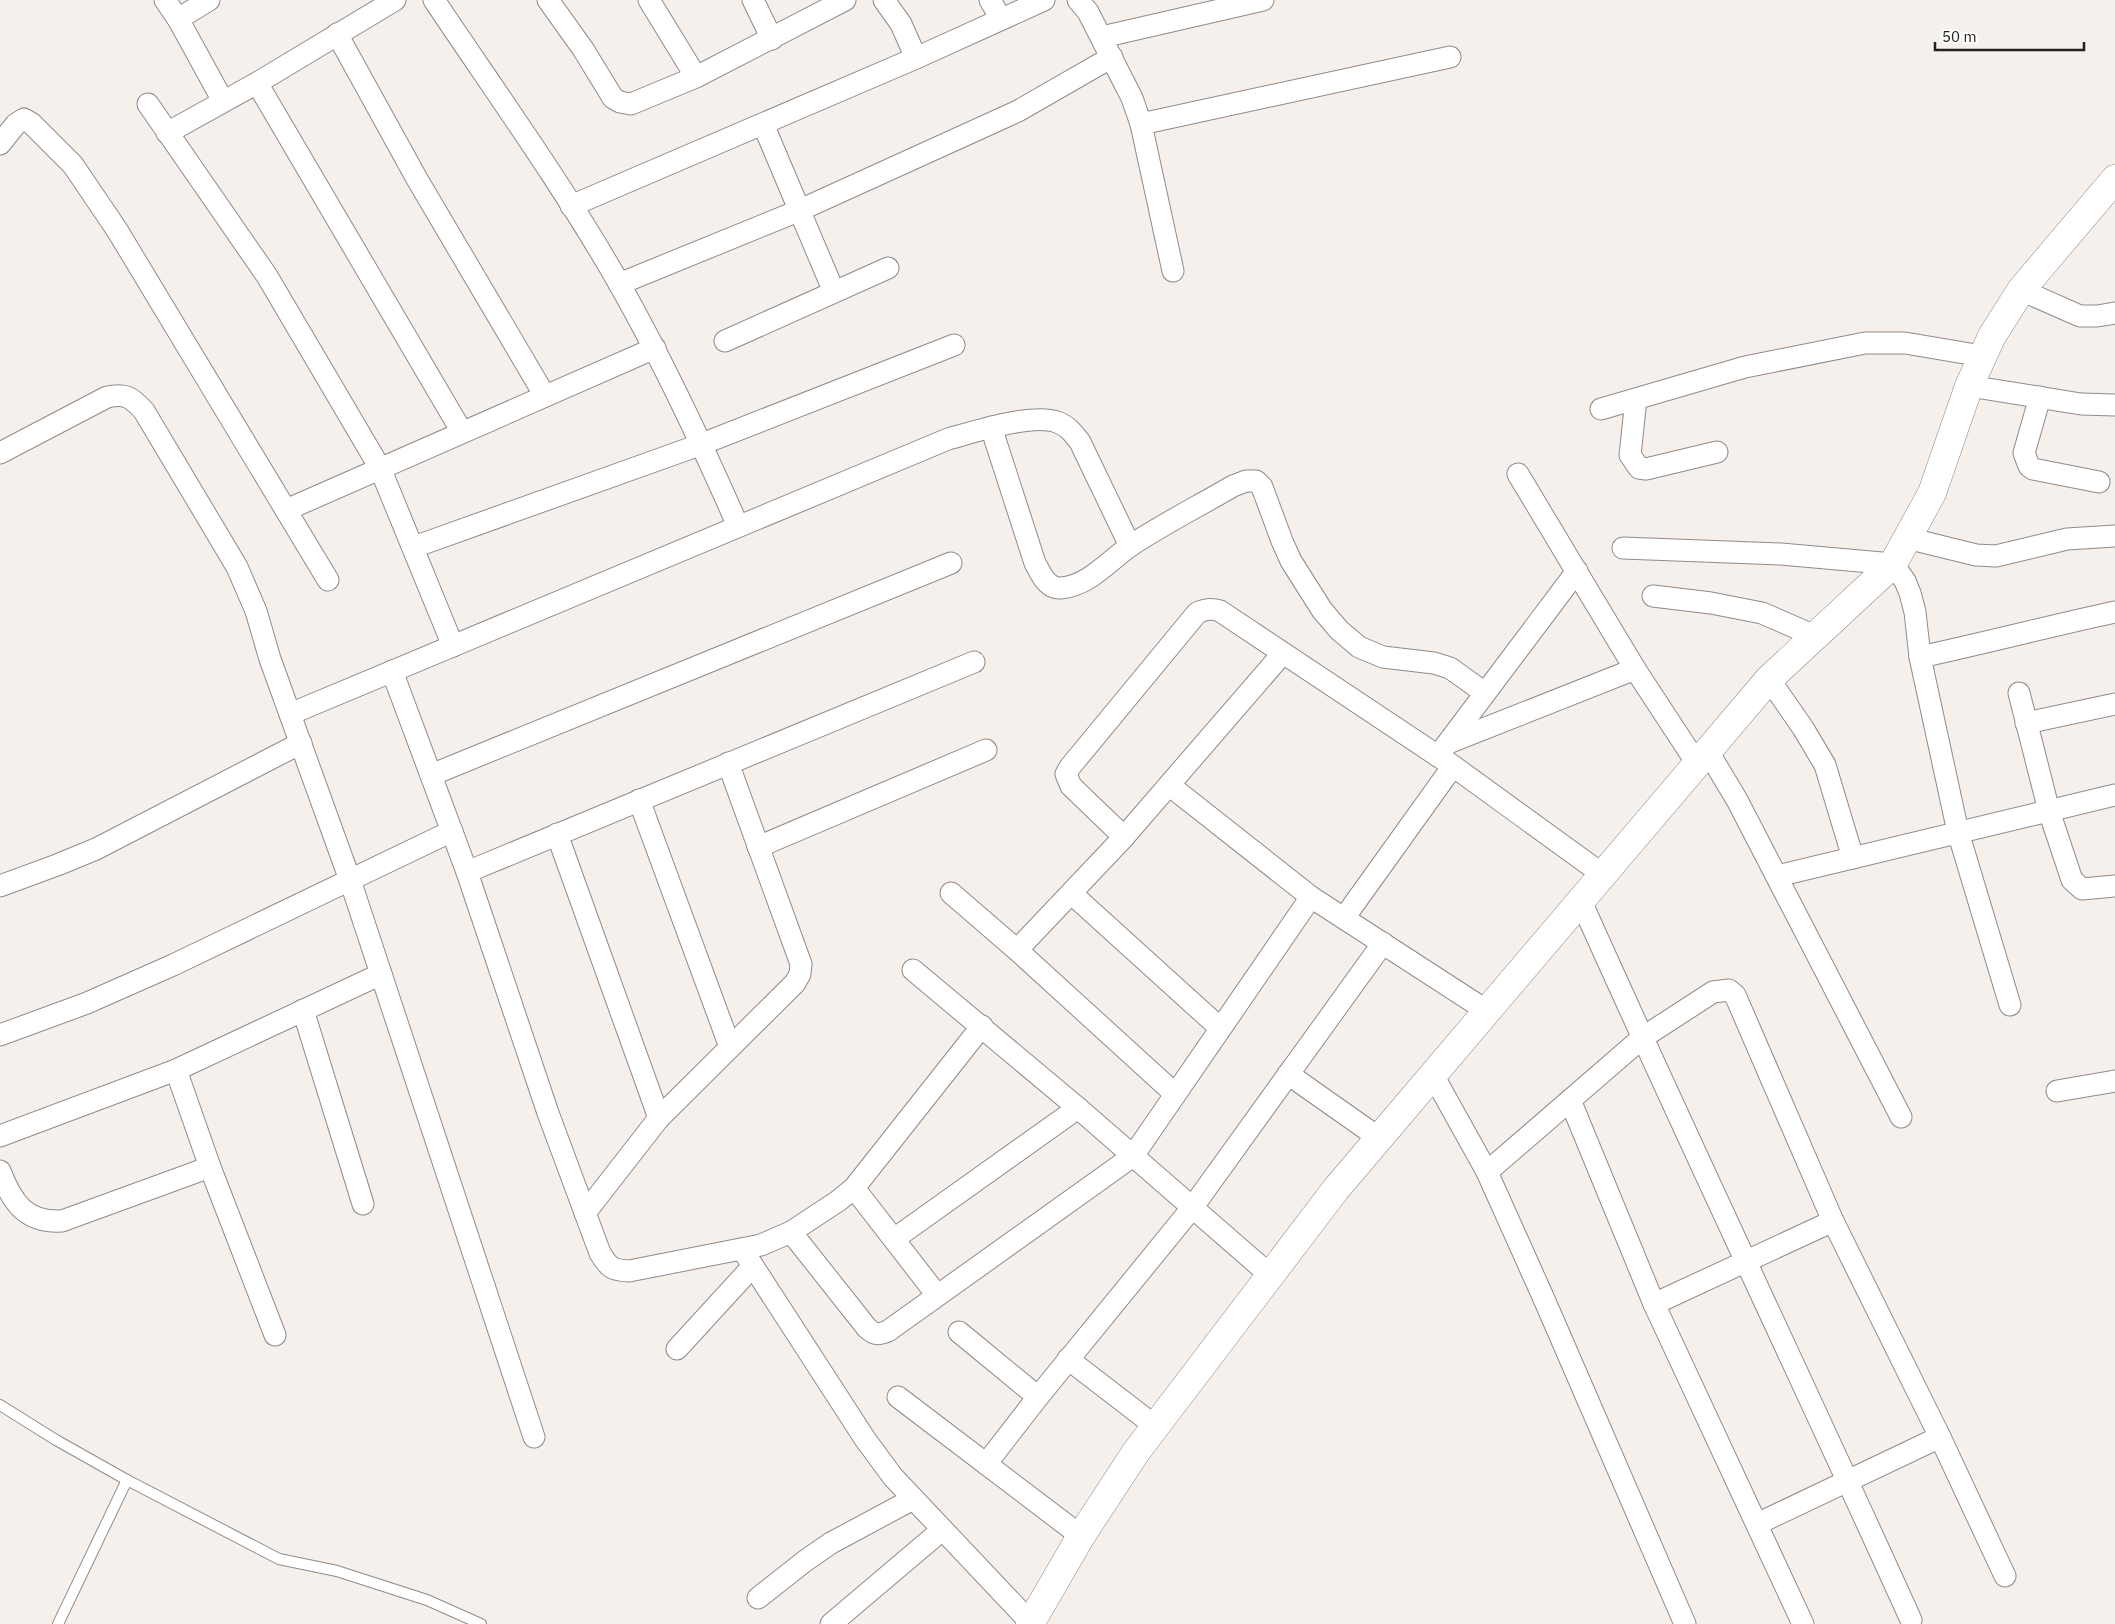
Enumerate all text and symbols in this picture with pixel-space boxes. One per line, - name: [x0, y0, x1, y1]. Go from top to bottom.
- scale bar: [1935, 20, 2084, 52]
- text: 50 m: [1942, 27, 1977, 46]

